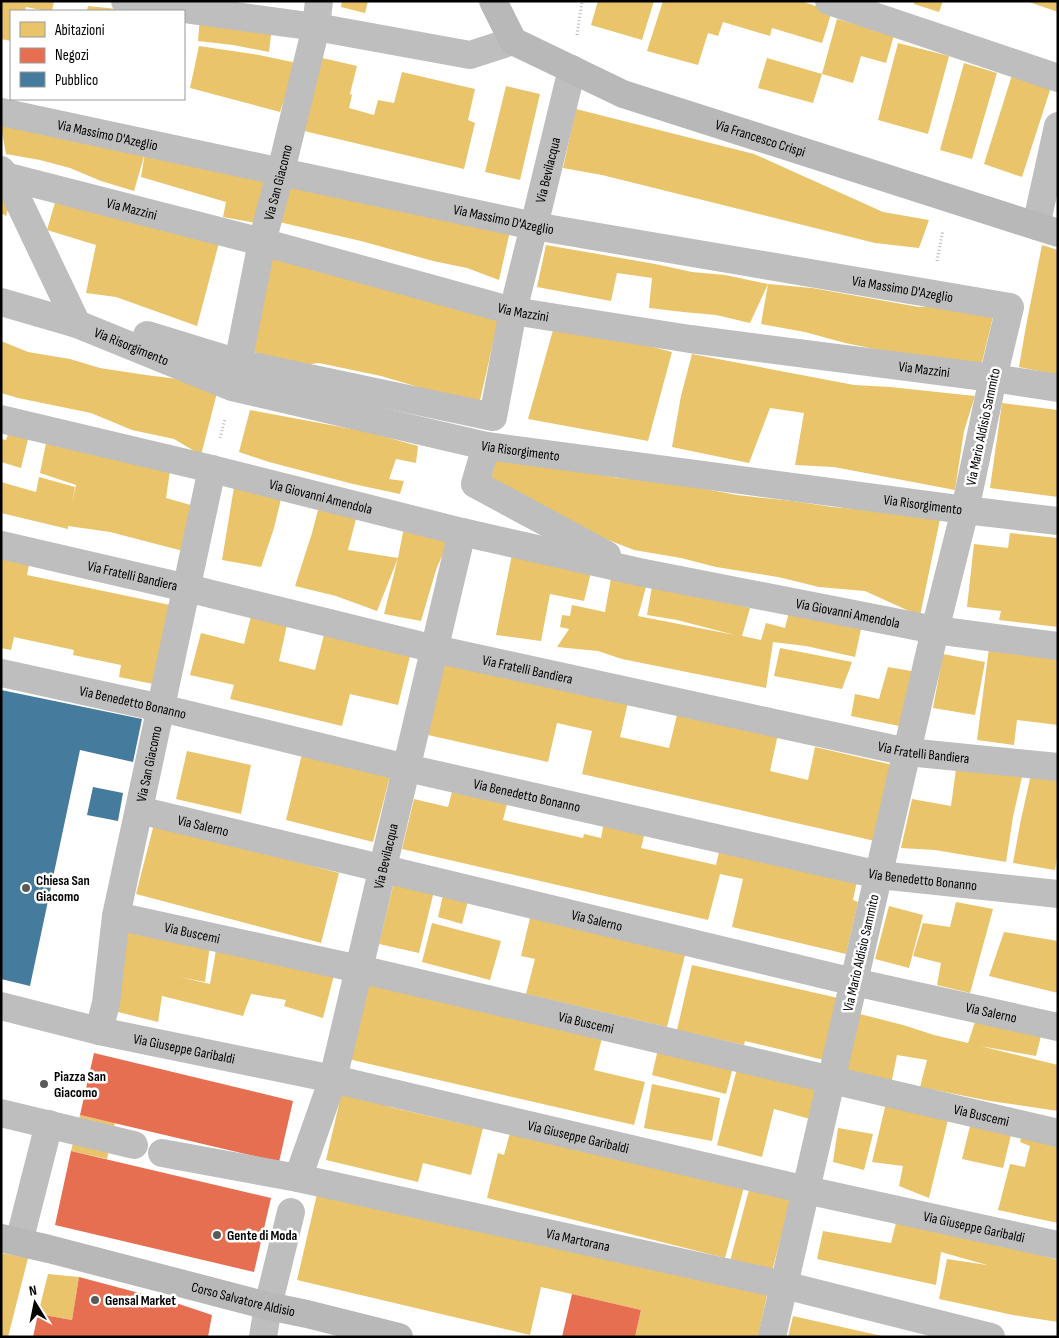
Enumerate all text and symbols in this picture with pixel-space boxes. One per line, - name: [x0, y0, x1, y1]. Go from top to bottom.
- legend: [10, 10, 185, 100]
- text: Abitazioni: [54, 21, 105, 40]
- text: Negozi: [55, 46, 89, 65]
- text: Pubblico: [55, 71, 98, 90]
- street label: Via Massimo D'Azeglio: [56, 116, 160, 154]
- street label: Via Francesco Crispi: [713, 116, 808, 160]
- street label: Via Bevilacqua: [531, 135, 564, 204]
- street label: Via San Giacomo: [260, 143, 296, 222]
- street label: Via Mazzini: [105, 194, 159, 223]
- street label: Via Massimo D'Azeglio: [452, 200, 555, 238]
- street label: Via Massimo D'Azeglio: [851, 272, 955, 306]
- street label: Via Mazzini: [496, 299, 550, 325]
- street label: Via Risorgimento: [92, 323, 172, 369]
- street label: Via Mazzini: [897, 357, 951, 381]
- street label: Via Mario Aldisio Sammito: [962, 367, 1004, 487]
- street label: Via Risorgimento: [479, 437, 561, 464]
- street label: Via Giovanni Amendola: [267, 475, 374, 518]
- street label: Via Risorgimento: [883, 491, 963, 518]
- street label: Via Fratelli Bandiera: [86, 557, 179, 594]
- street label: Via Giovanni Amendola: [794, 594, 901, 631]
- street label: Via Fratelli Bandiera: [481, 651, 574, 687]
- street label: Via Benedetto Bonanno: [78, 682, 188, 722]
- street label: Via San Giacomo: [132, 724, 165, 804]
- street label: Via Fratelli Bandiera: [876, 737, 970, 767]
- street label: Via Benedetto Bonanno: [472, 775, 582, 816]
- street label: Via Salerno: [176, 811, 231, 840]
- street label: Via Bevilacqua: [370, 822, 402, 891]
- street label: Via Benedetto Bonanno: [867, 864, 978, 894]
- place label: Chiesa San Giacomo: [36, 872, 90, 905]
- marker: Chiesa San Giacomo: [20, 882, 32, 894]
- street label: Via Mario Aldisio Sammito: [839, 893, 883, 1013]
- street label: Via Salerno: [570, 906, 624, 935]
- street label: Via Buscemi: [163, 918, 222, 947]
- street label: Via Salerno: [964, 998, 1019, 1026]
- street label: Via Buscemi: [557, 1008, 616, 1037]
- street label: Via Giuseppe Garibaldi: [132, 1030, 236, 1067]
- place label: Piazza San Giacomo: [54, 1068, 106, 1101]
- marker: Piazza San Giacomo: [38, 1078, 50, 1090]
- street label: Via Buscemi: [952, 1100, 1011, 1130]
- street label: Via Giuseppe Garibaldi: [526, 1116, 631, 1157]
- street label: Via Giuseppe Garibaldi: [922, 1207, 1026, 1246]
- street label: Via Martorana: [544, 1224, 612, 1255]
- place label: Gente di Moda: [227, 1227, 298, 1244]
- marker: Gente di Moda: [211, 1229, 223, 1241]
- north arrow: [10, 1278, 60, 1328]
- street label: Corso Salvatore Aldisio: [190, 1278, 297, 1320]
- text: N: [28, 1282, 38, 1300]
- place label: Gensal Market: [105, 1292, 176, 1309]
- marker: Gensal Market: [89, 1294, 101, 1306]

